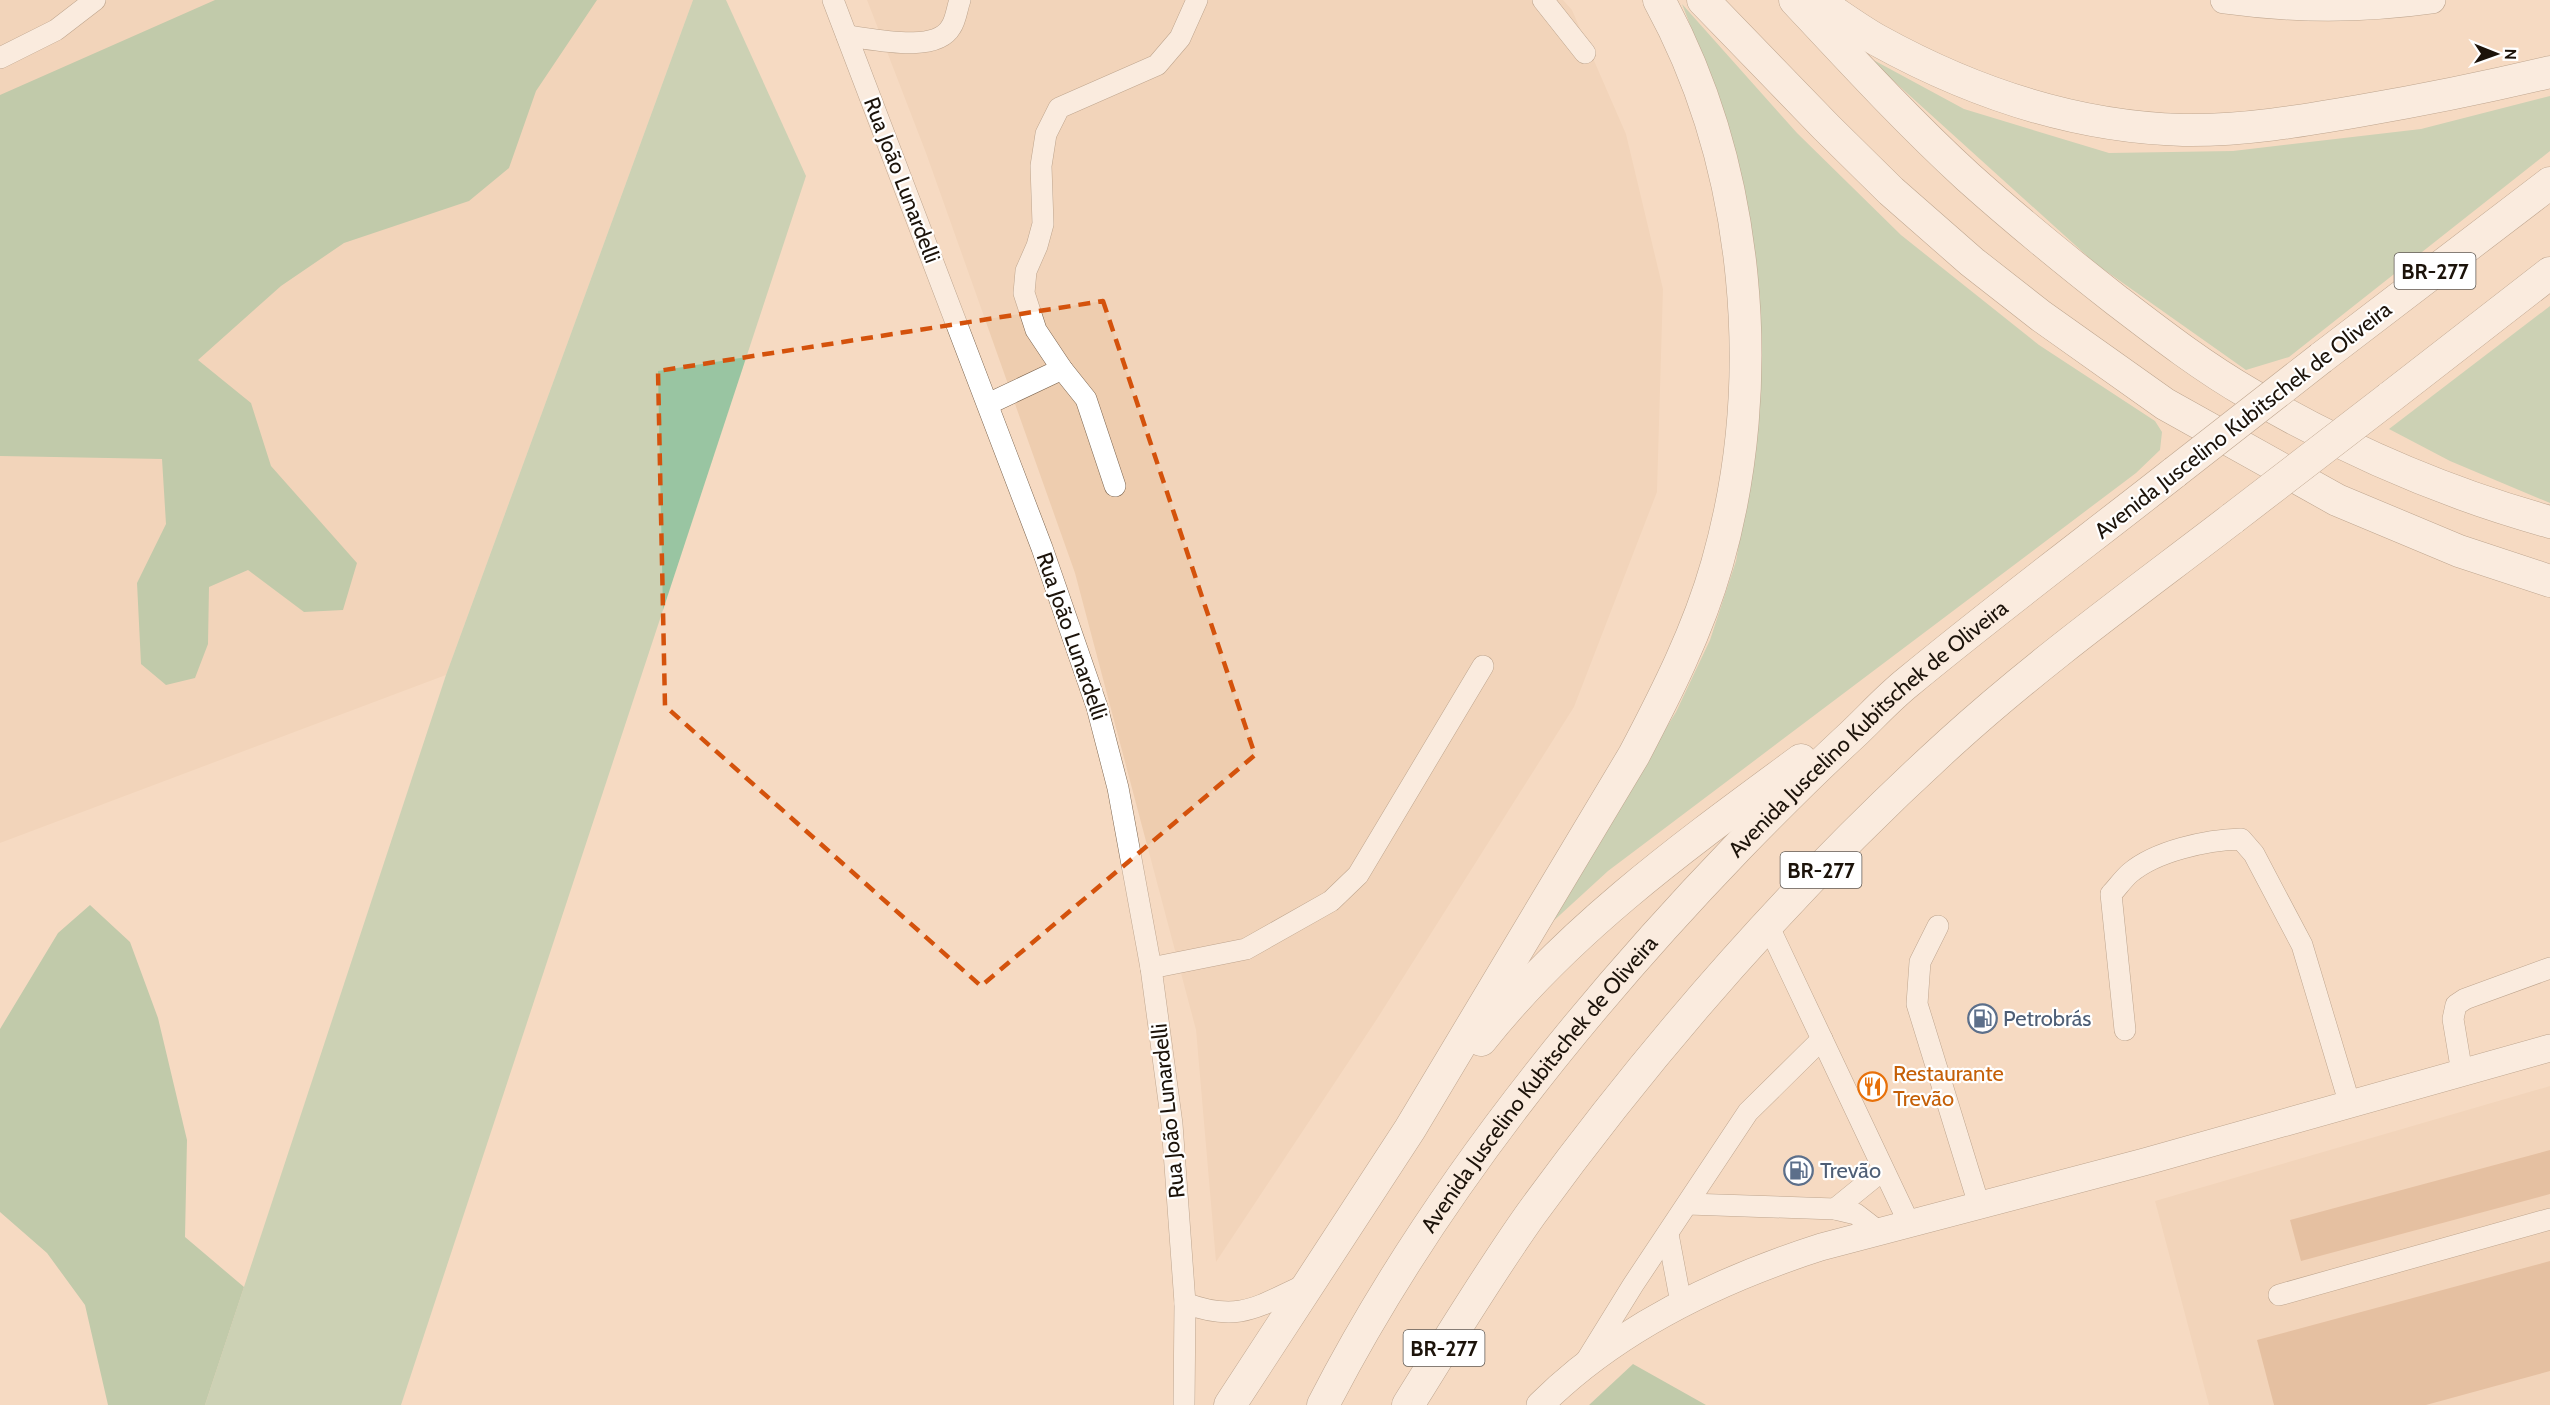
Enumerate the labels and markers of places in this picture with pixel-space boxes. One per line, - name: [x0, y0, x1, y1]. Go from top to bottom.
- fuel station icon: Petrobrás: [1966, 1002, 1998, 1034]
- place label: Petrobrás: [2003, 1005, 2091, 1032]
- place label: Restaurante Trevão: [1893, 1060, 2004, 1112]
- restaurant icon: Restaurante Trevão: [1856, 1070, 1888, 1102]
- fuel station icon: Trevão: [1783, 1154, 1815, 1186]
- place label: Trevão: [1820, 1157, 1881, 1184]

